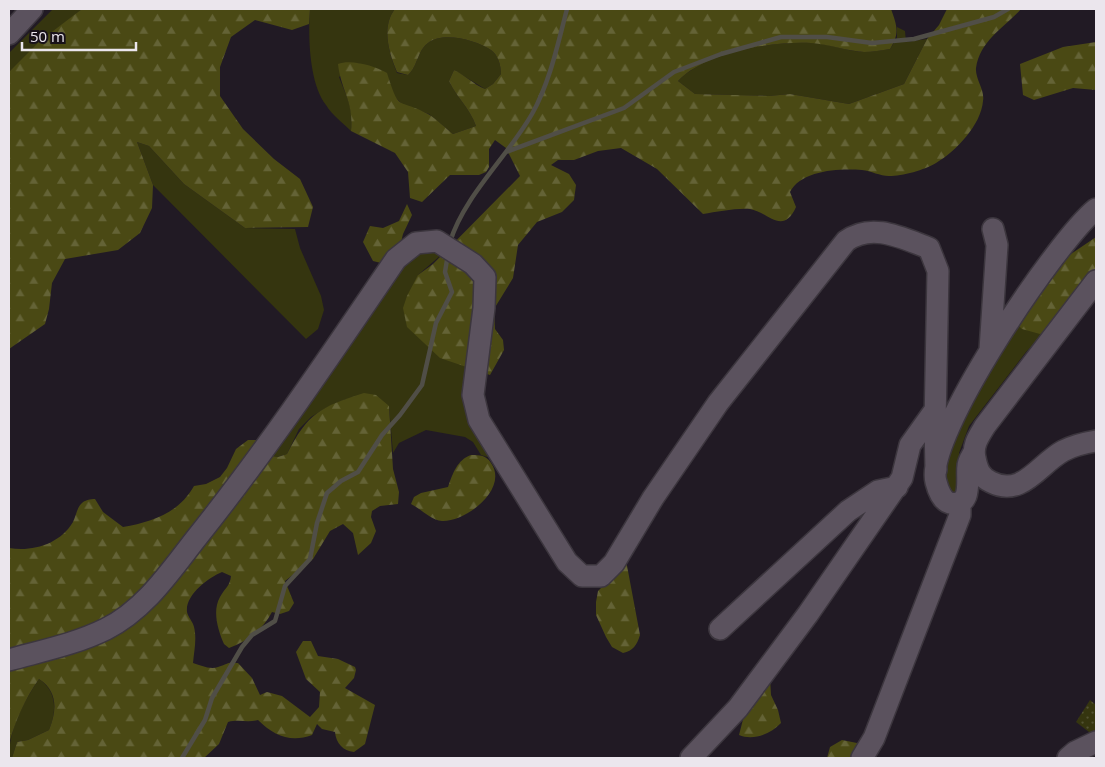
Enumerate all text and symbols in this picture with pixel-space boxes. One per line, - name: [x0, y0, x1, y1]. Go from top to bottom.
- scale bar: [22, 20, 136, 52]
- text: 50 m: [30, 26, 65, 46]

